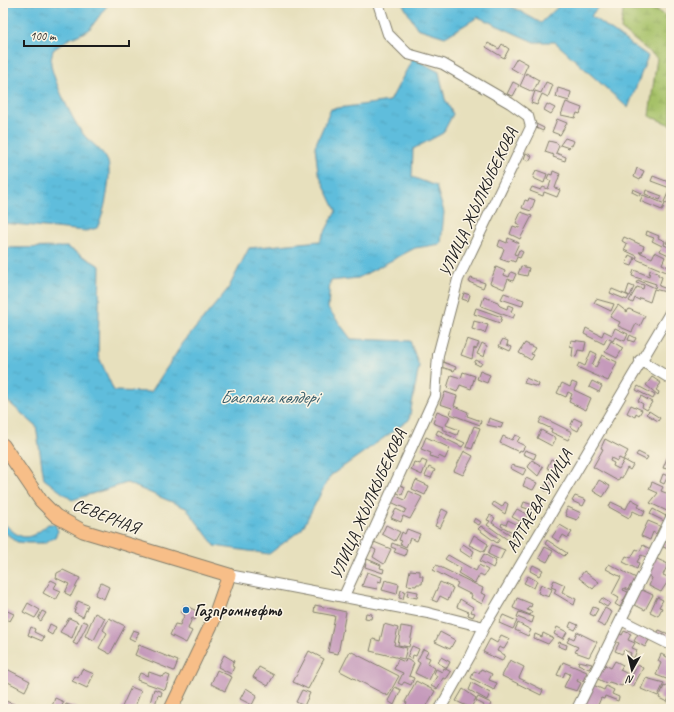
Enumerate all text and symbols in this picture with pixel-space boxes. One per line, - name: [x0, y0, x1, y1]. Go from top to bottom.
- scale bar: [24, 22, 129, 48]
- text: 100 m: [30, 28, 57, 44]
- street label: УЛИЦА ЖЫЛКЫБЕКОВА: [434, 124, 522, 280]
- water label: Баспана көлдері: [220, 386, 323, 408]
- street label: УЛИЦА ЖЫЛКЫБЕКОВА: [325, 425, 411, 582]
- street label: АЛТАЕВА УЛИЦА: [501, 445, 578, 556]
- street label: СЕВЕРНАЯ: [70, 494, 145, 539]
- place label: Газпромнефть: [194, 600, 283, 622]
- marker: Газпромнефть: [181, 605, 191, 615]
- north arrow: [612, 650, 652, 690]
- text: N: [624, 672, 635, 687]

